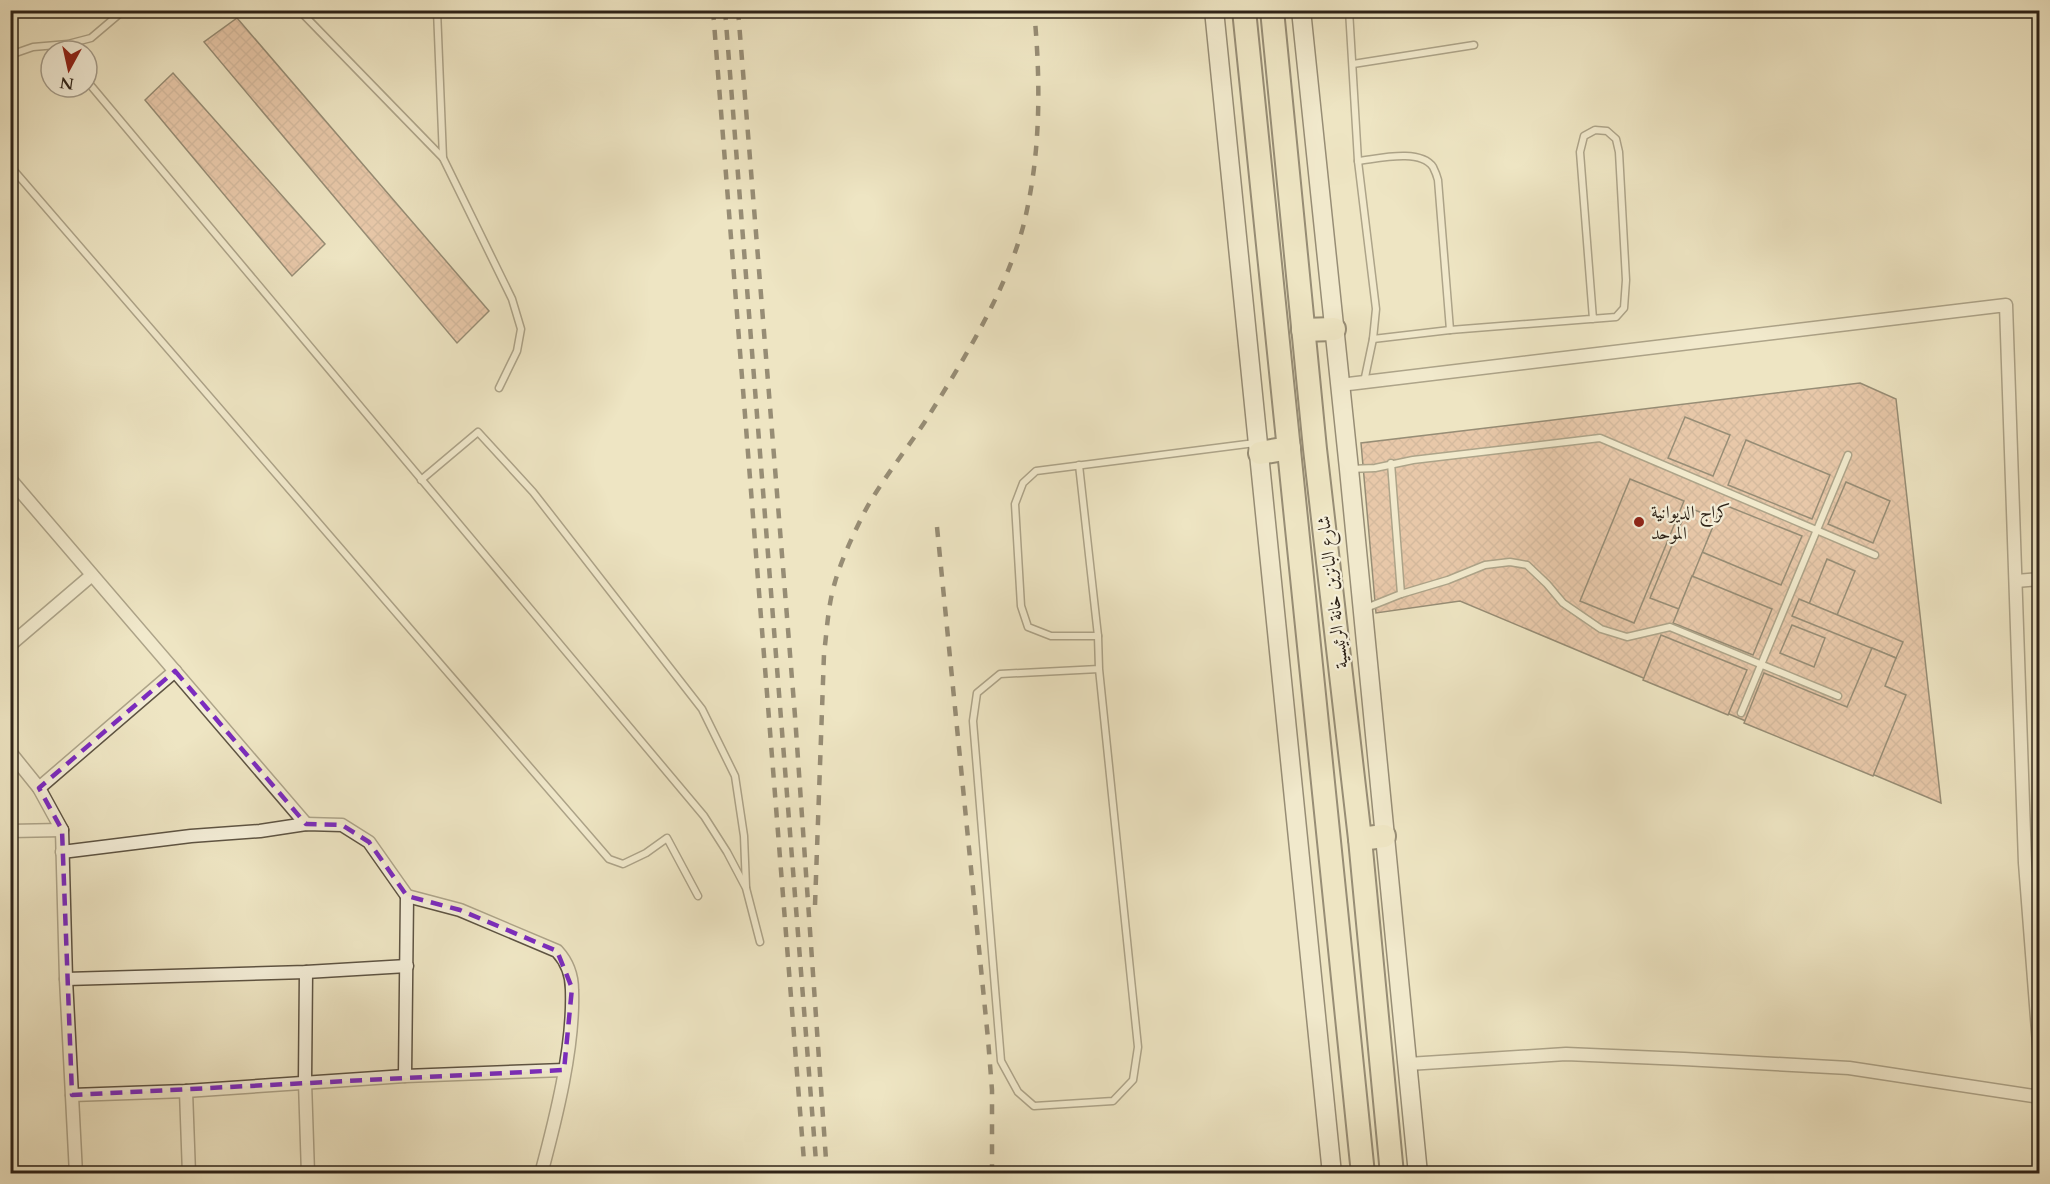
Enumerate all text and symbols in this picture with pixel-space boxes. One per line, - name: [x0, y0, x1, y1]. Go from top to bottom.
- north arrow: [39, 39, 99, 99]
- text: N: [59, 71, 75, 95]
- place label: كراج الديوانية الموحد: [1651, 500, 1730, 546]
- street label: شارع البانزين خانة الرئيسية: [1311, 514, 1357, 670]
- marker: كراج الديوانية الموحد: [1632, 515, 1646, 529]

